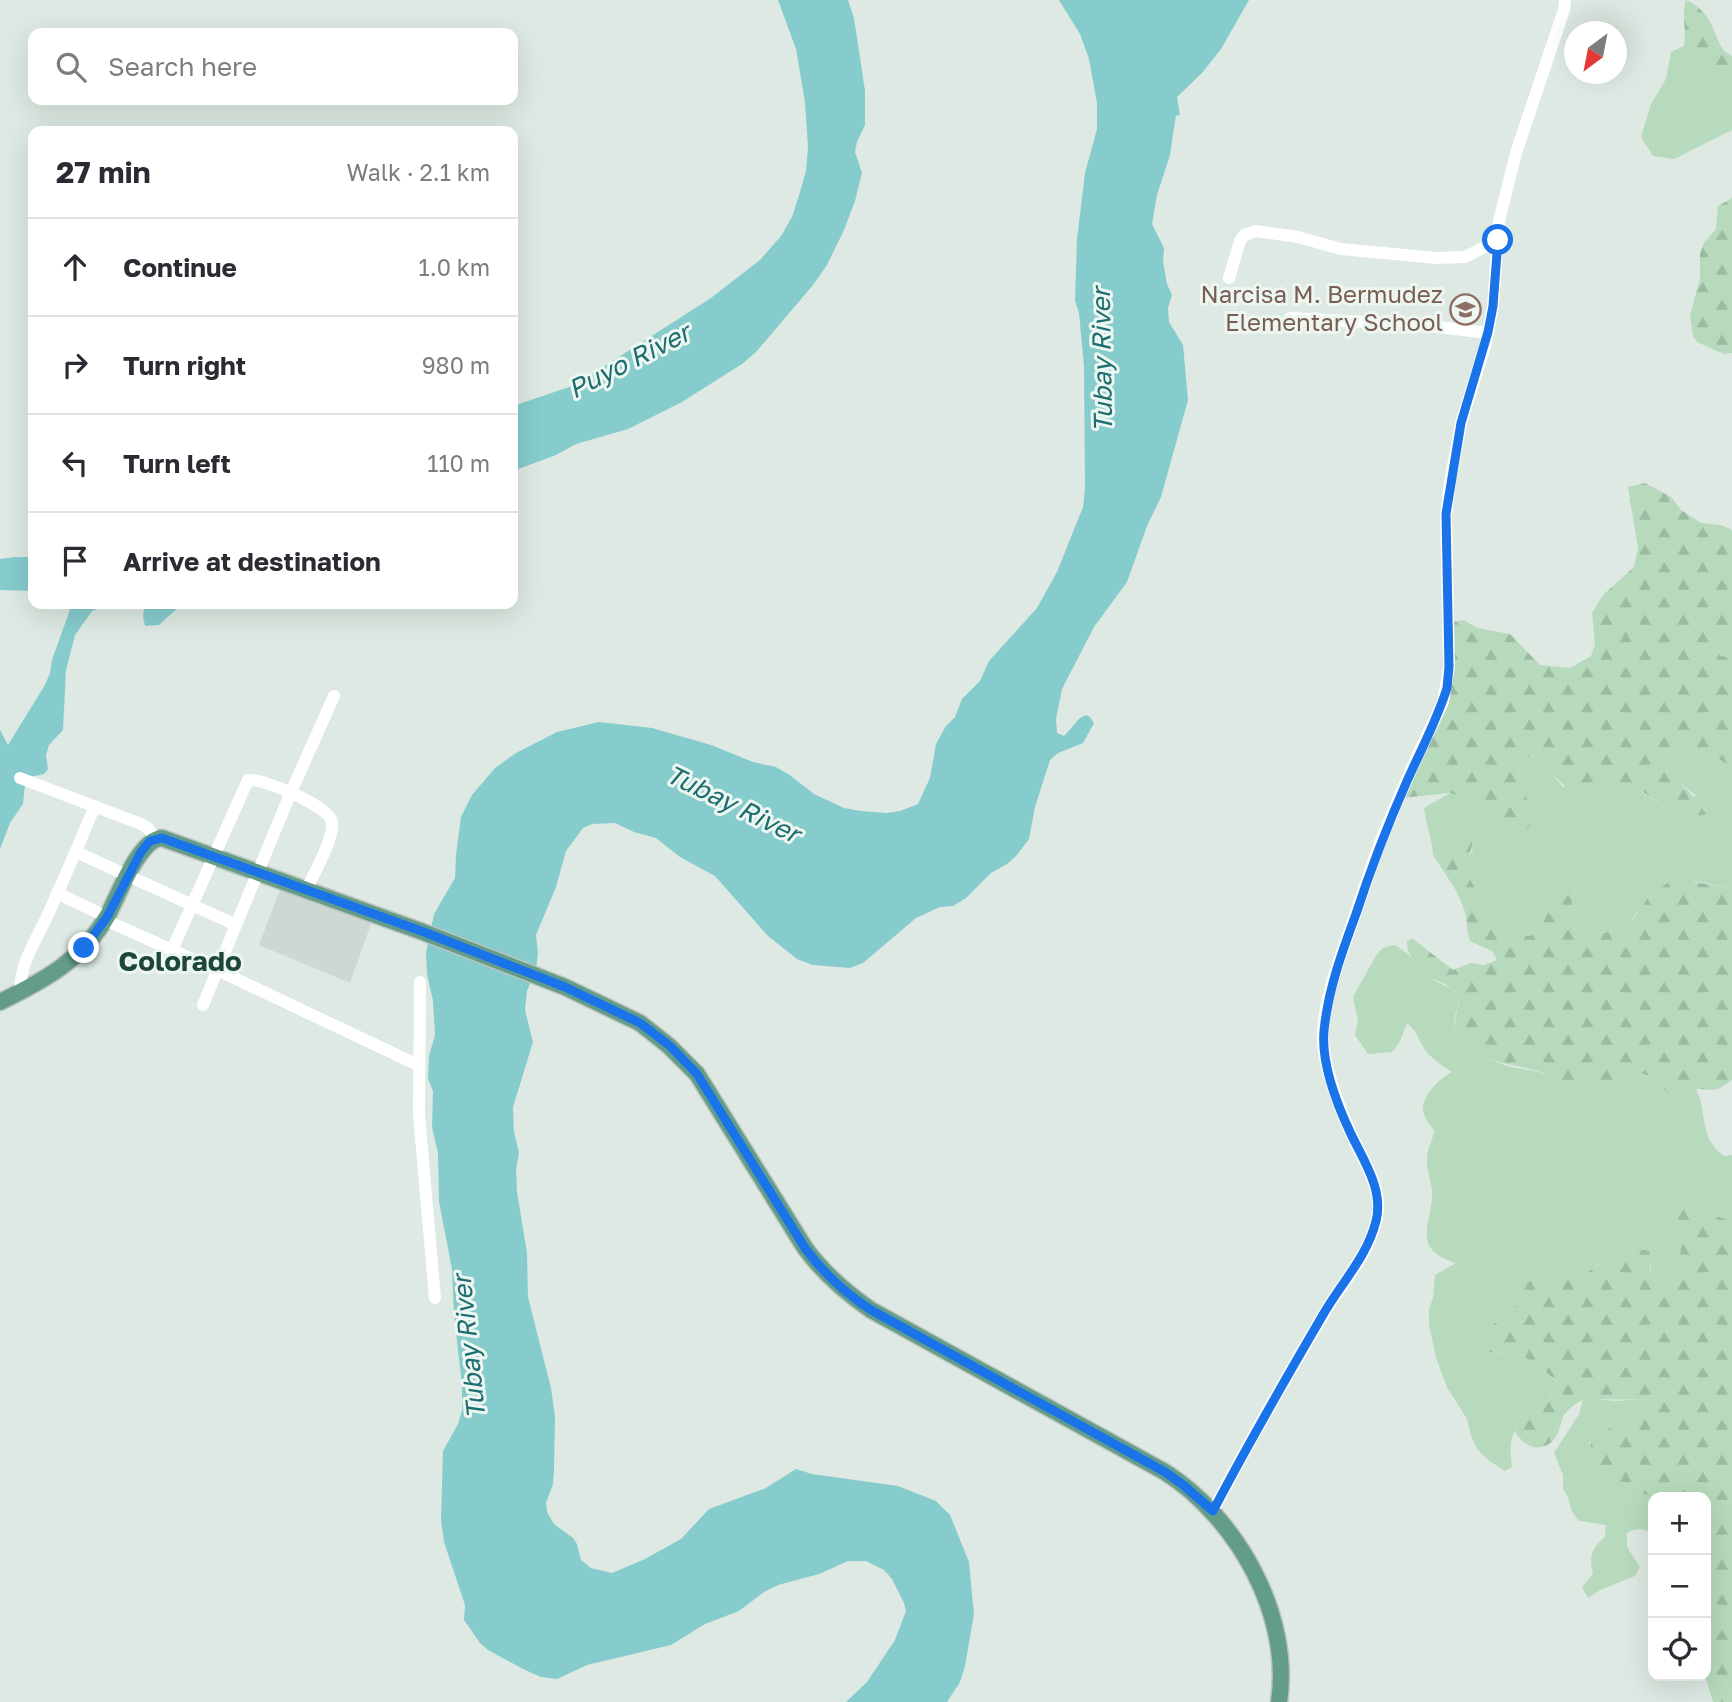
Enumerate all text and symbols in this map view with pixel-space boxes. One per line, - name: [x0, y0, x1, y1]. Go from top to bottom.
- north arrow: [1564, 21, 1627, 84]
- search box: [28, 28, 518, 105]
- icon: search: [52, 48, 90, 86]
- text: Search here: [108, 51, 257, 82]
- text: 27 min: [56, 154, 151, 190]
- text: Walk · 2.1 km: [347, 158, 490, 186]
- route start: [1482, 224, 1513, 255]
- icon: ahead: [56, 248, 94, 286]
- text: Continue: [123, 252, 237, 283]
- text: 1.0 km: [419, 253, 490, 281]
- place label: Narcisa M. Bermudez Elementary School: [1200, 279, 1443, 336]
- water label: Tubay River: [1085, 284, 1118, 433]
- school or university icon: Narcisa M. Bermudez Elementary School: [1449, 292, 1483, 326]
- water label: Puyo River: [563, 315, 698, 405]
- icon: right: [56, 346, 94, 384]
- text: Turn right: [123, 350, 246, 381]
- text: 980 m: [422, 351, 490, 379]
- icon: left: [56, 444, 94, 482]
- text: Turn left: [123, 448, 231, 479]
- text: 110 m: [427, 449, 490, 477]
- icon: arrive: [56, 542, 94, 580]
- text: Arrive at destination: [123, 546, 381, 577]
- water label: Tubay River: [661, 758, 808, 851]
- route end: [68, 932, 99, 963]
- district label: Colorado: [118, 944, 242, 977]
- water label: Tubay River: [445, 1270, 491, 1421]
- map controls: [1648, 1492, 1711, 1681]
- button: +: [1648, 1492, 1711, 1555]
- button: −: [1648, 1555, 1711, 1618]
- button: locate: [1648, 1618, 1711, 1681]

